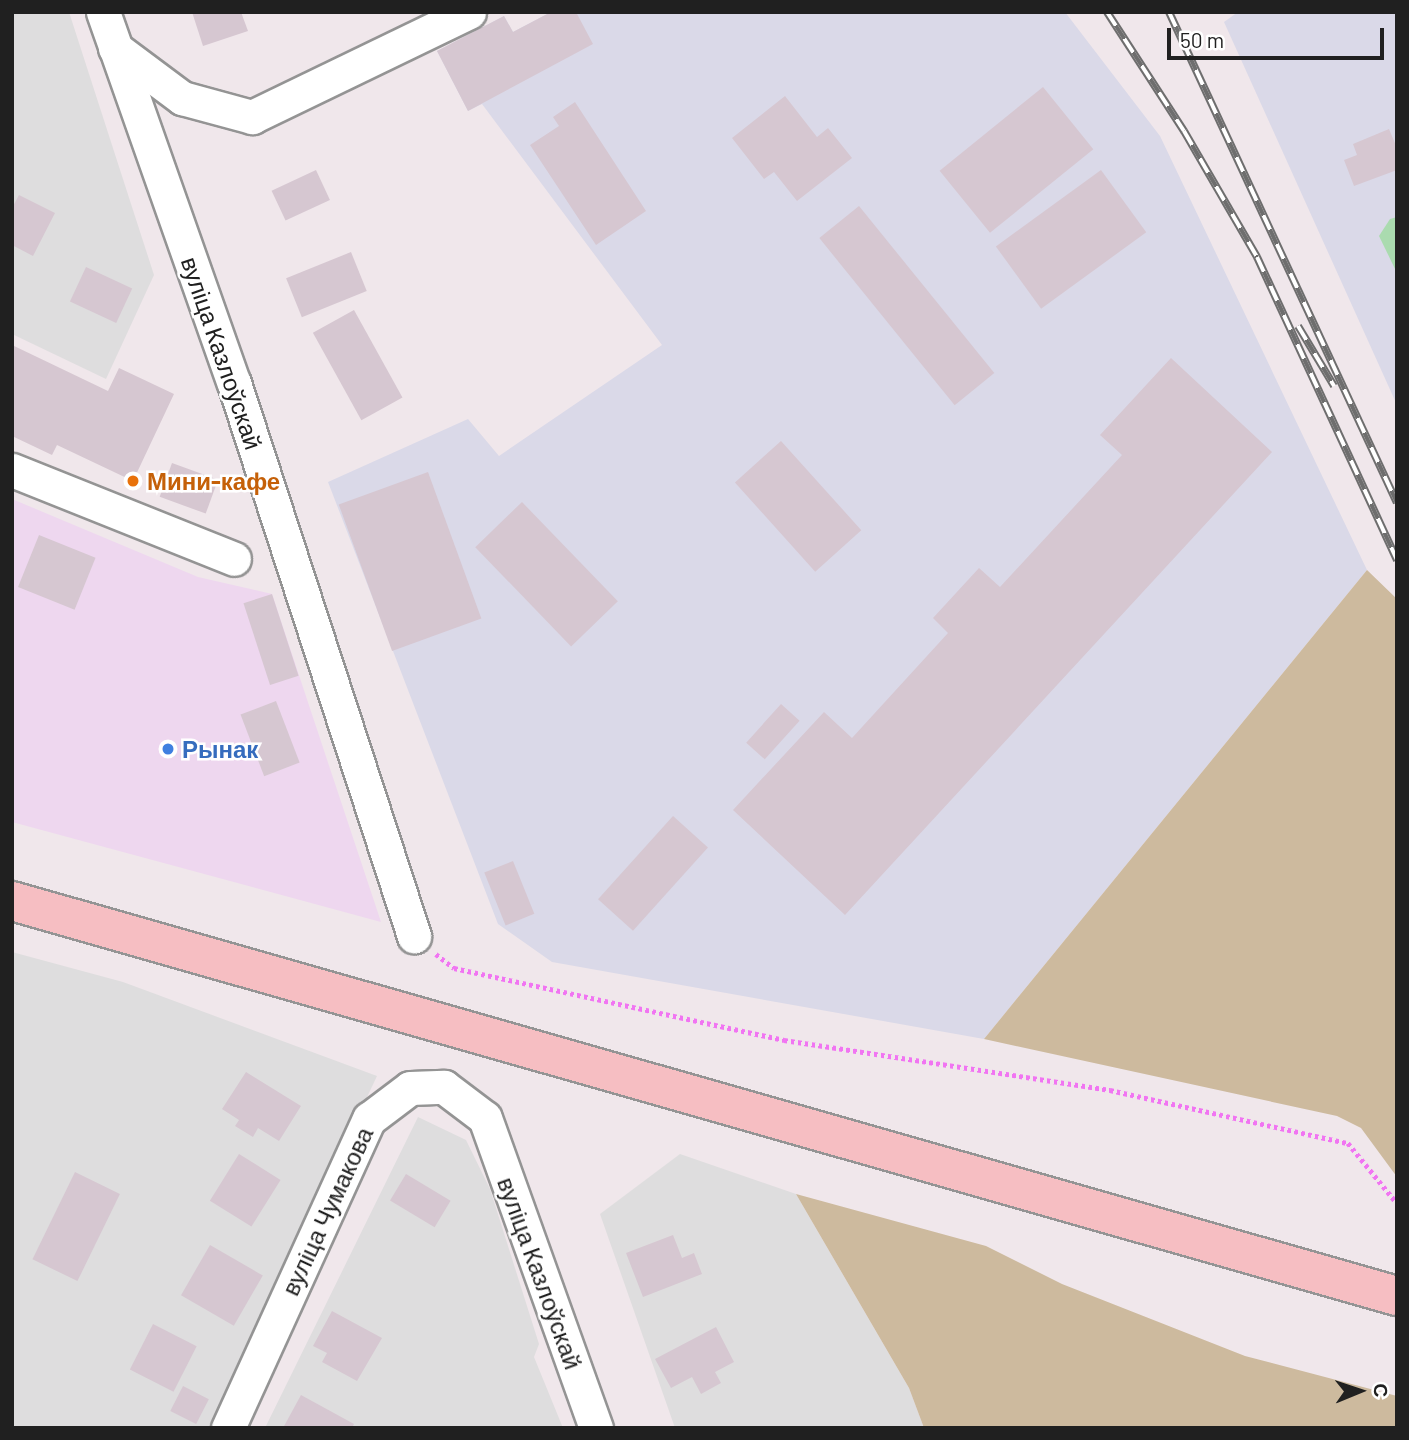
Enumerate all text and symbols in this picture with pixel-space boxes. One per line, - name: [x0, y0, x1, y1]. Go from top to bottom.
- scale bar: [1171, 14, 1388, 58]
- text: 50 m: [1180, 27, 1224, 52]
- street label: вуліца Казлоўскай: [175, 253, 269, 453]
- place label: Мини-кафе: [147, 467, 280, 495]
- marker: Мини-кафе: [125, 473, 141, 489]
- place label: Рынак: [182, 735, 258, 763]
- marker: Рынак: [160, 741, 176, 757]
- street label: вуліца Чумакова: [275, 1122, 379, 1300]
- street label: вуліца Казлоўскай: [492, 1173, 588, 1373]
- north arrow: [1325, 1356, 1395, 1426]
- text: С: [1370, 1383, 1393, 1398]

